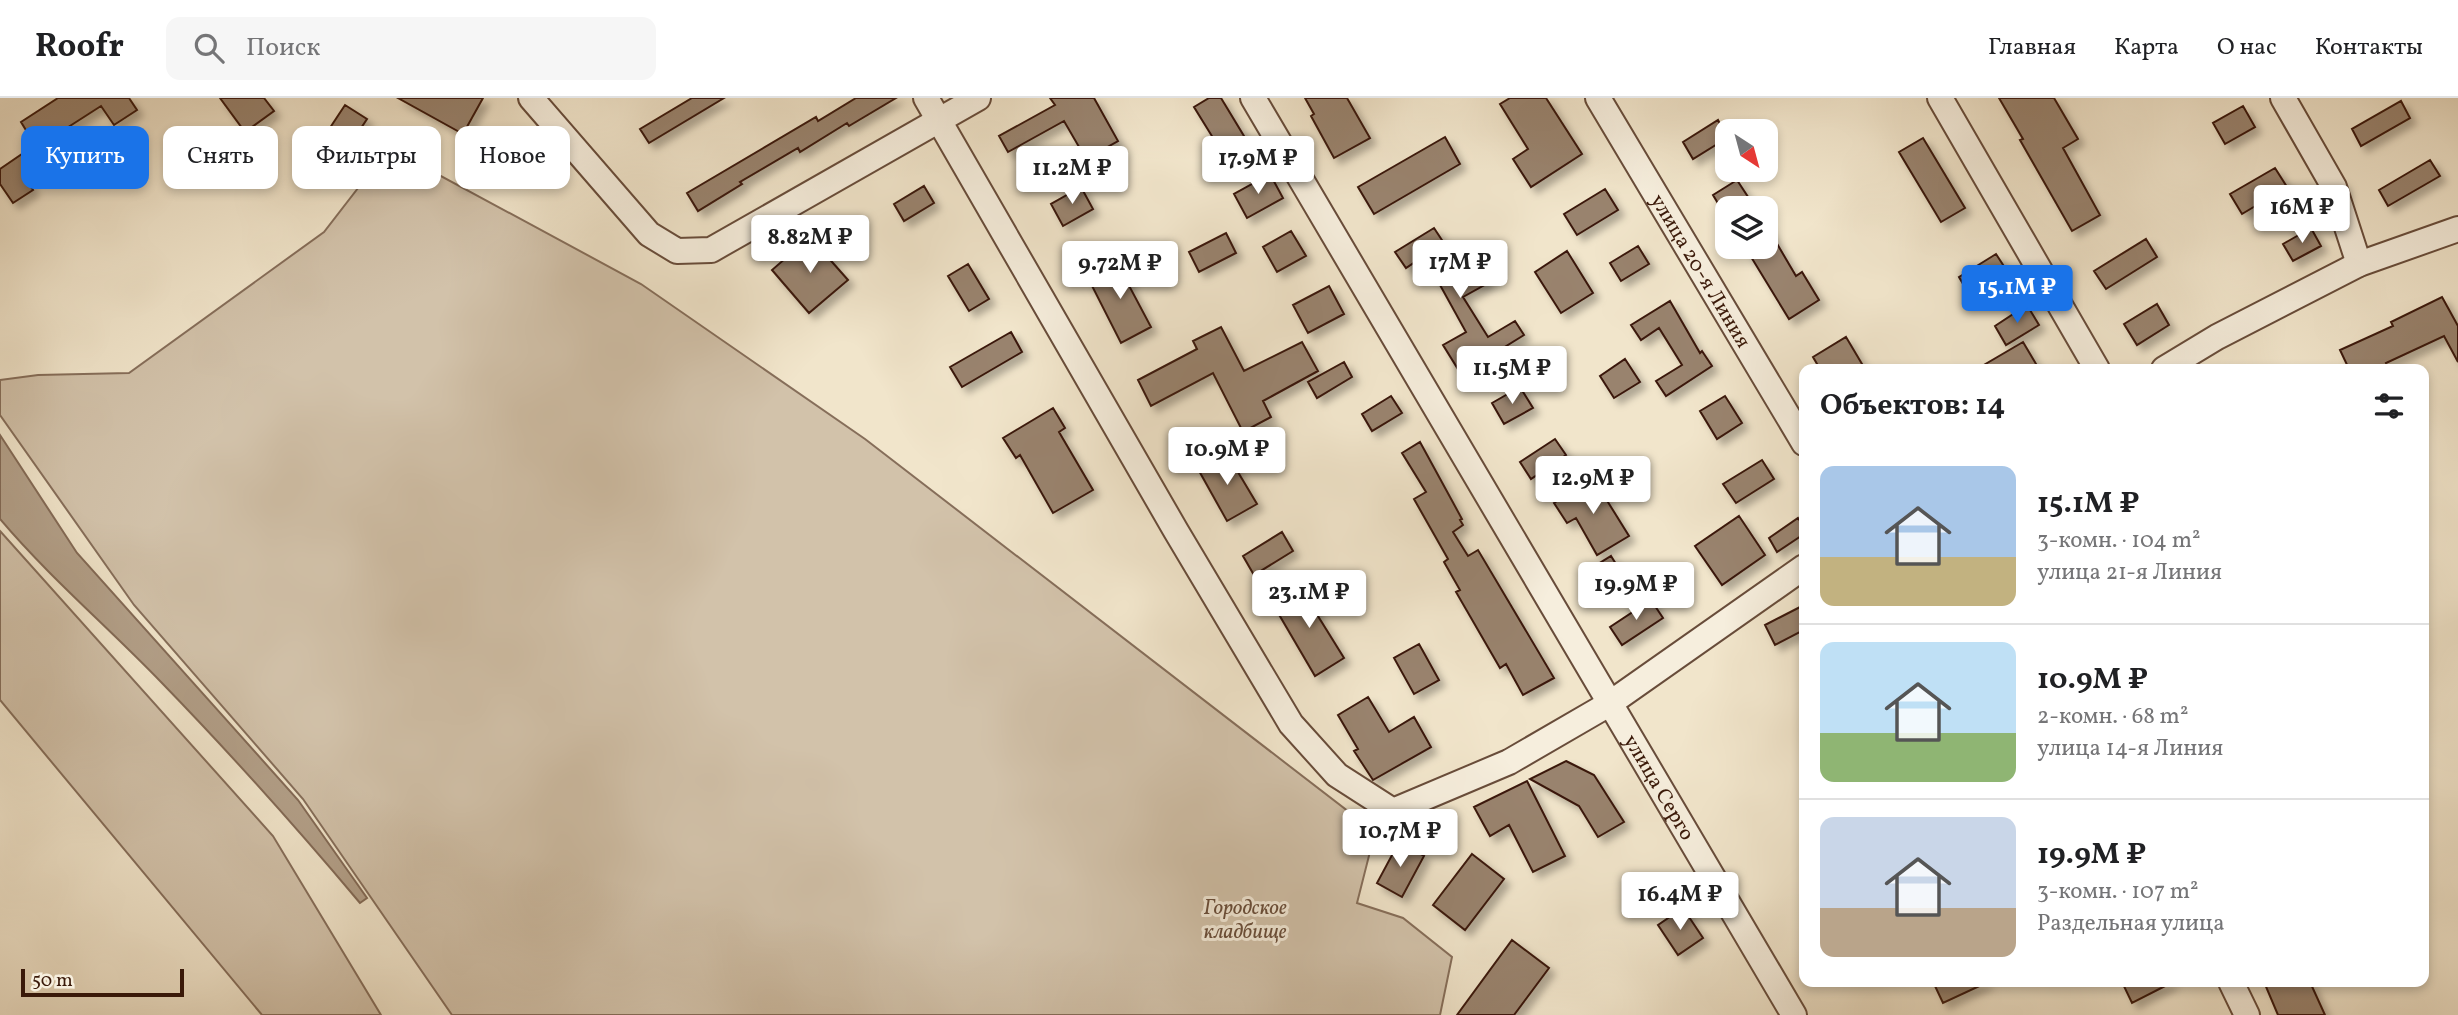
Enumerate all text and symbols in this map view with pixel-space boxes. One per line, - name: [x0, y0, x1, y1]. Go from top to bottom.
- search box: [166, 17, 656, 80]
- text: Roofr: [35, 25, 124, 71]
- icon: search: [190, 29, 228, 67]
- text: Поиск: [246, 30, 320, 66]
- text: Главная: [1988, 31, 2076, 65]
- text: Карта: [2114, 31, 2179, 65]
- text: О нас: [2217, 31, 2277, 65]
- text: Контакты: [2315, 31, 2423, 65]
- north arrow: [1715, 119, 1778, 182]
- map controls: [1715, 119, 1778, 259]
- chip: Купить: [21, 126, 149, 189]
- chip: Снять: [163, 126, 278, 189]
- chip: Фильтры: [292, 126, 441, 189]
- chip: Новое: [455, 126, 570, 189]
- pin: 17.9M ₽: [1193, 136, 1323, 196]
- text: 17.9M ₽: [1218, 143, 1298, 175]
- pin: 11.2M ₽: [1007, 146, 1137, 206]
- text: 11.2M ₽: [1032, 153, 1112, 185]
- pin: 16M ₽: [2253, 186, 2351, 245]
- street label: улица 20-я Линия: [1643, 189, 1757, 354]
- text: 16M ₽: [2270, 192, 2334, 224]
- button: layers: [1715, 196, 1778, 259]
- pin: 8.82M ₽: [745, 216, 875, 275]
- text: 8.82M ₽: [767, 222, 853, 254]
- pin: 17M ₽: [1411, 240, 1509, 300]
- pin: 9.72M ₽: [1055, 242, 1185, 301]
- text: 17M ₽: [1429, 247, 1491, 279]
- text: 9.72M ₽: [1078, 248, 1162, 280]
- pin: 15.1M ₽: [1952, 266, 2082, 325]
- text: 15.1M ₽: [1978, 272, 2056, 304]
- pin: 11.5M ₽: [1447, 346, 1577, 406]
- text: 11.5M ₽: [1473, 353, 1551, 385]
- text: Объектов: 14: [1820, 385, 2005, 427]
- icon: filters: [2370, 387, 2408, 425]
- pin: 10.9M ₽: [1162, 428, 1292, 487]
- text: 10.9M ₽: [1184, 434, 1270, 466]
- pin: 12.9M ₽: [1528, 456, 1658, 516]
- text: 12.9M ₽: [1551, 463, 1635, 495]
- text: 15.1M ₽: [2037, 483, 2140, 525]
- icon: home: [1876, 494, 1960, 578]
- text: 3-комн. · 104 m²: [2037, 525, 2201, 557]
- text: улица 21-я Линия: [2037, 557, 2222, 589]
- pin: 19.9M ₽: [1571, 562, 1701, 622]
- text: 19.9M ₽: [1594, 569, 1678, 601]
- pin: 23.1M ₽: [1244, 570, 1374, 630]
- text: 23.1M ₽: [1268, 577, 1350, 609]
- text: 10.9M ₽: [2037, 659, 2148, 701]
- icon: home: [1876, 670, 1960, 754]
- text: 2-комн. · 68 m²: [2037, 701, 2188, 733]
- street label: улица Серго: [1616, 729, 1701, 846]
- text: улица 14-я Линия: [2037, 733, 2223, 765]
- pin: 10.7M ₽: [1335, 810, 1465, 869]
- text: 10.7M ₽: [1359, 816, 1441, 848]
- text: 19.9M ₽: [2037, 834, 2146, 876]
- icon: home: [1876, 845, 1960, 929]
- pin: 16.4M ₽: [1615, 872, 1745, 932]
- text: 3-комн. · 107 m²: [2037, 876, 2199, 908]
- text: 16.4M ₽: [1638, 879, 1722, 911]
- park label: Городское кладбище: [1203, 894, 1287, 947]
- text: Раздельная улица: [2037, 908, 2225, 940]
- scale bar: [21, 966, 184, 998]
- text: 50 m: [32, 968, 73, 994]

